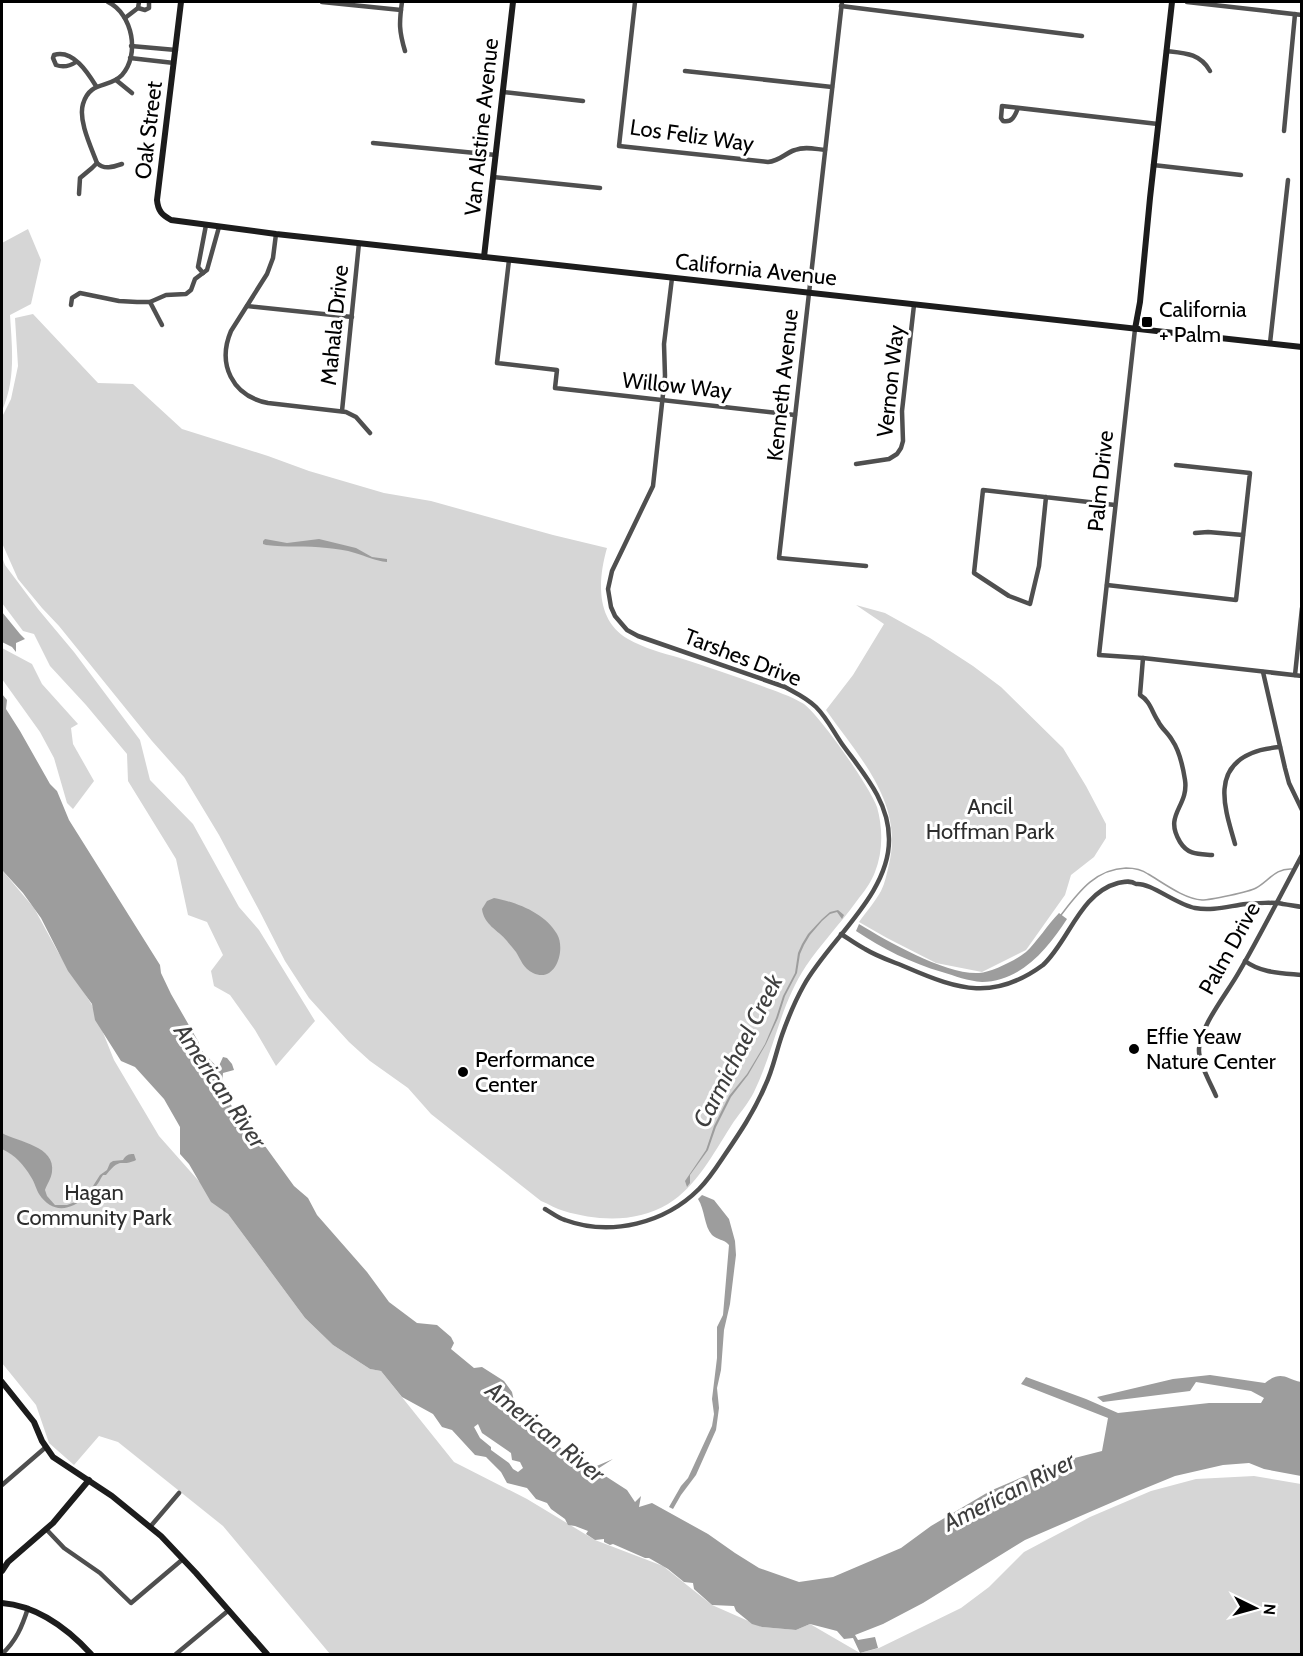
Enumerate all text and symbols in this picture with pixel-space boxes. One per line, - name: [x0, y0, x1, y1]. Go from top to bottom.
- street label: Van Alstine Avenue: [459, 37, 504, 217]
- street label: Oak Street: [129, 79, 168, 181]
- street label: Los Feliz Way: [628, 113, 756, 158]
- street label: California Avenue: [674, 248, 838, 291]
- street label: Mahala Drive: [315, 264, 354, 387]
- place label: California + Palm: [1159, 296, 1247, 348]
- street label: Kenneth Avenue: [761, 308, 804, 462]
- marker: California + Palm: [1140, 315, 1154, 329]
- street label: Vernon Way: [871, 323, 910, 439]
- street label: Willow Way: [621, 366, 733, 405]
- street label: Palm Drive: [1082, 429, 1119, 533]
- street label: Tarshes Drive: [680, 623, 805, 692]
- park label: Ancil Hoffman Park: [926, 793, 1054, 845]
- street label: Palm Drive: [1193, 897, 1266, 999]
- water label: Carmichael Creek: [687, 969, 789, 1132]
- water label: American River: [168, 1017, 274, 1155]
- place label: Effie Yeaw Nature Center: [1146, 1023, 1276, 1075]
- marker: Effie Yeaw Nature Center: [1127, 1042, 1141, 1056]
- place label: Performance Center: [475, 1046, 595, 1098]
- marker: Performance Center: [456, 1065, 470, 1079]
- park label: Hagan Community Park: [16, 1179, 172, 1231]
- water label: American River: [479, 1374, 612, 1489]
- water label: American River: [937, 1445, 1081, 1538]
- north arrow: [1225, 1578, 1285, 1638]
- text: N: [1259, 1603, 1279, 1616]

